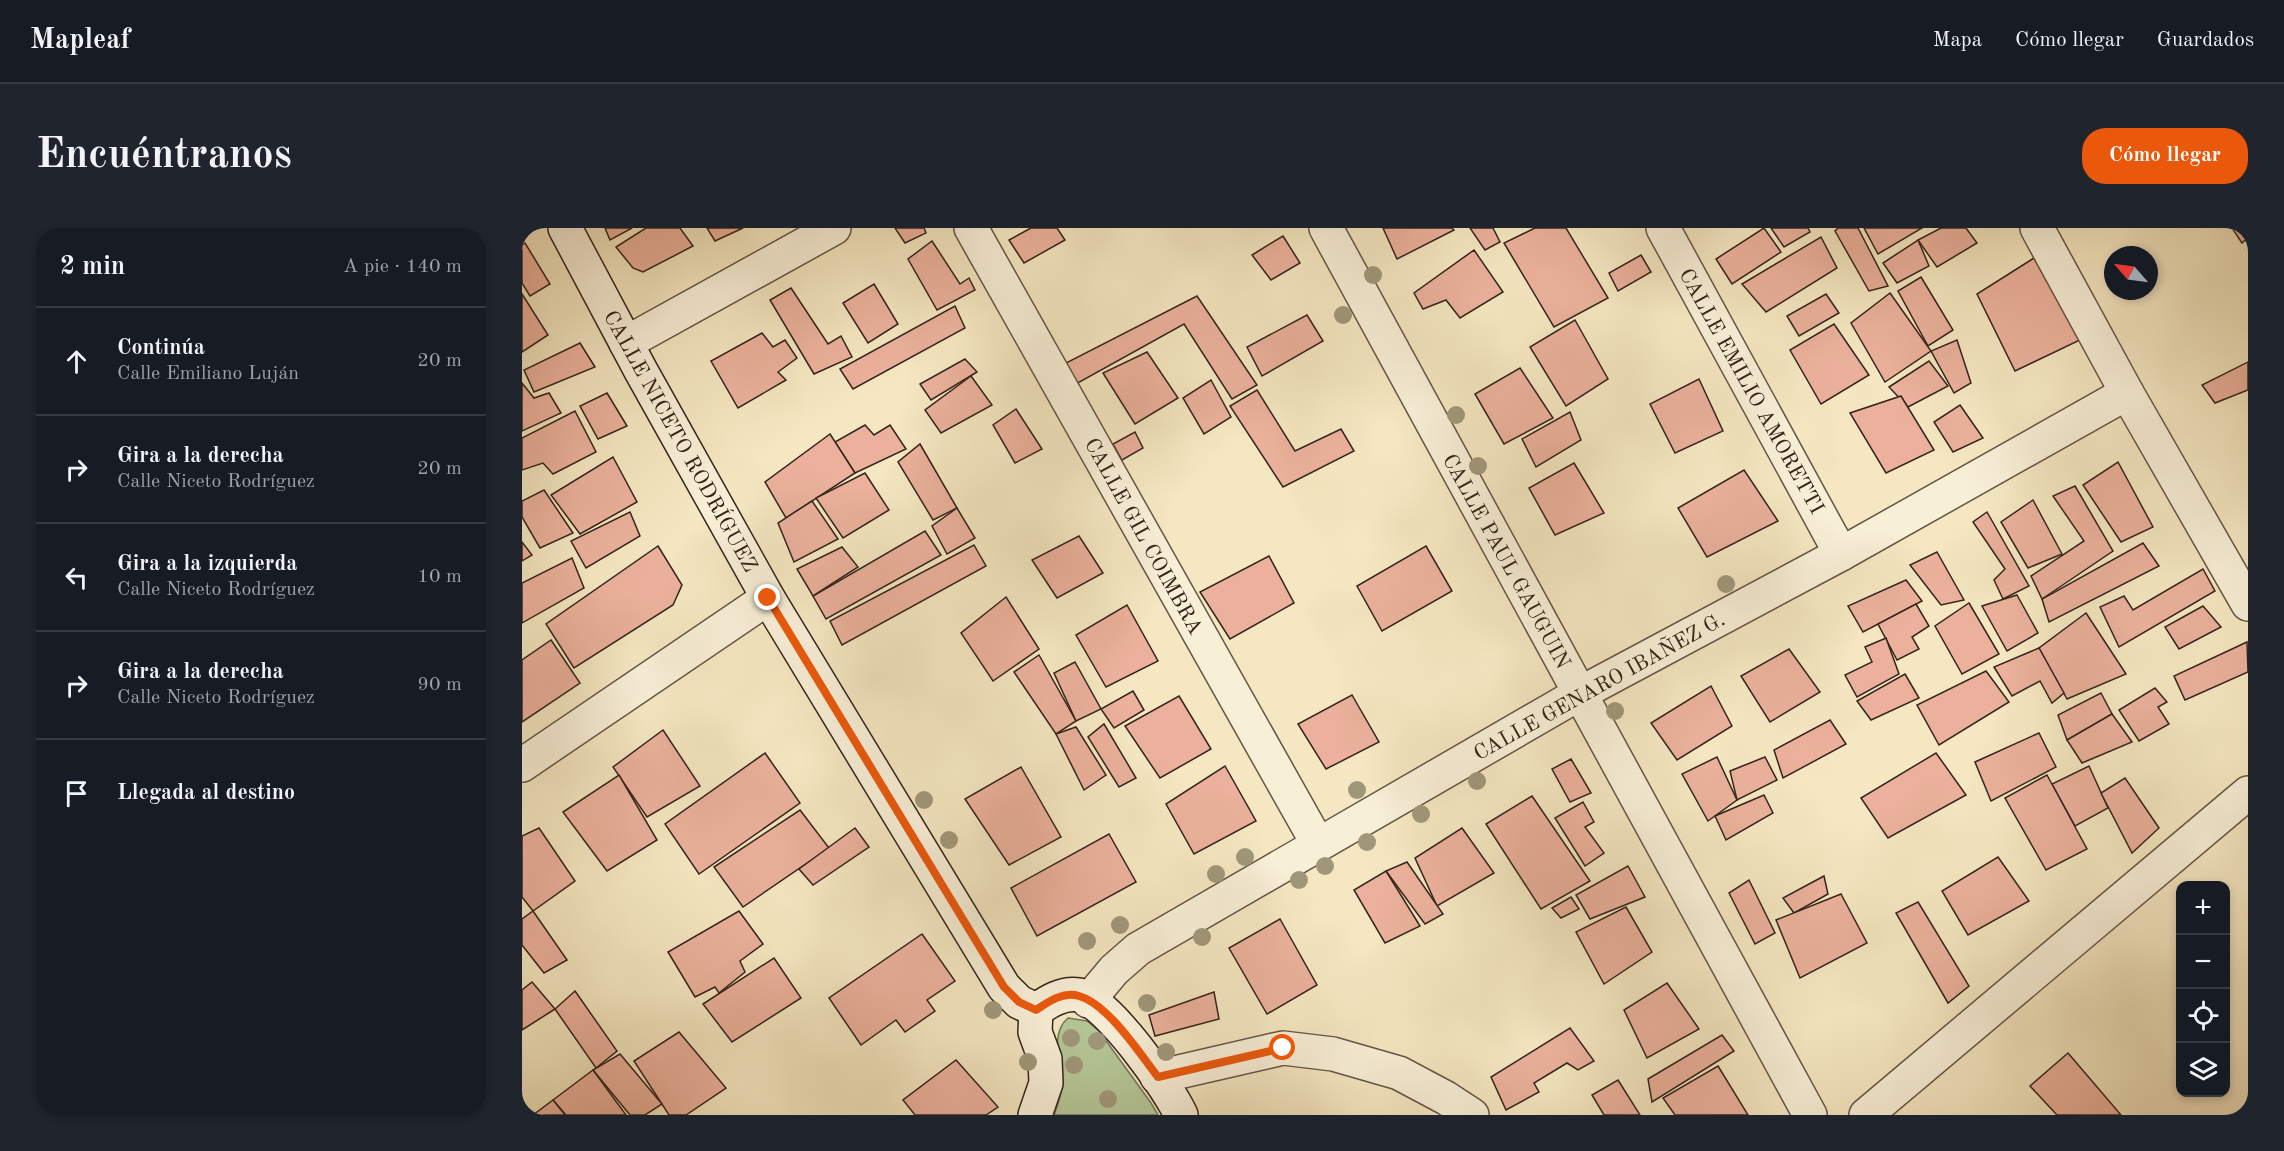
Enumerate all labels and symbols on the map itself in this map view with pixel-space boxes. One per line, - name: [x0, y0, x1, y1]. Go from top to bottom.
- north arrow: [2104, 246, 2158, 300]
- street label: CALLE EMILIO AMORETTI: [1674, 266, 1827, 518]
- street label: CALLE NICETO RODRÍGUEZ: [599, 306, 764, 576]
- street label: CALLE GIL COIMBRA: [1080, 435, 1205, 639]
- street label: CALLE PAUL GAUGUIN: [1438, 451, 1573, 672]
- route end: [754, 584, 780, 610]
- street label: CALLE GENARO IBAÑEZ G.: [1468, 605, 1729, 765]
- route start: [1269, 1034, 1295, 1060]

